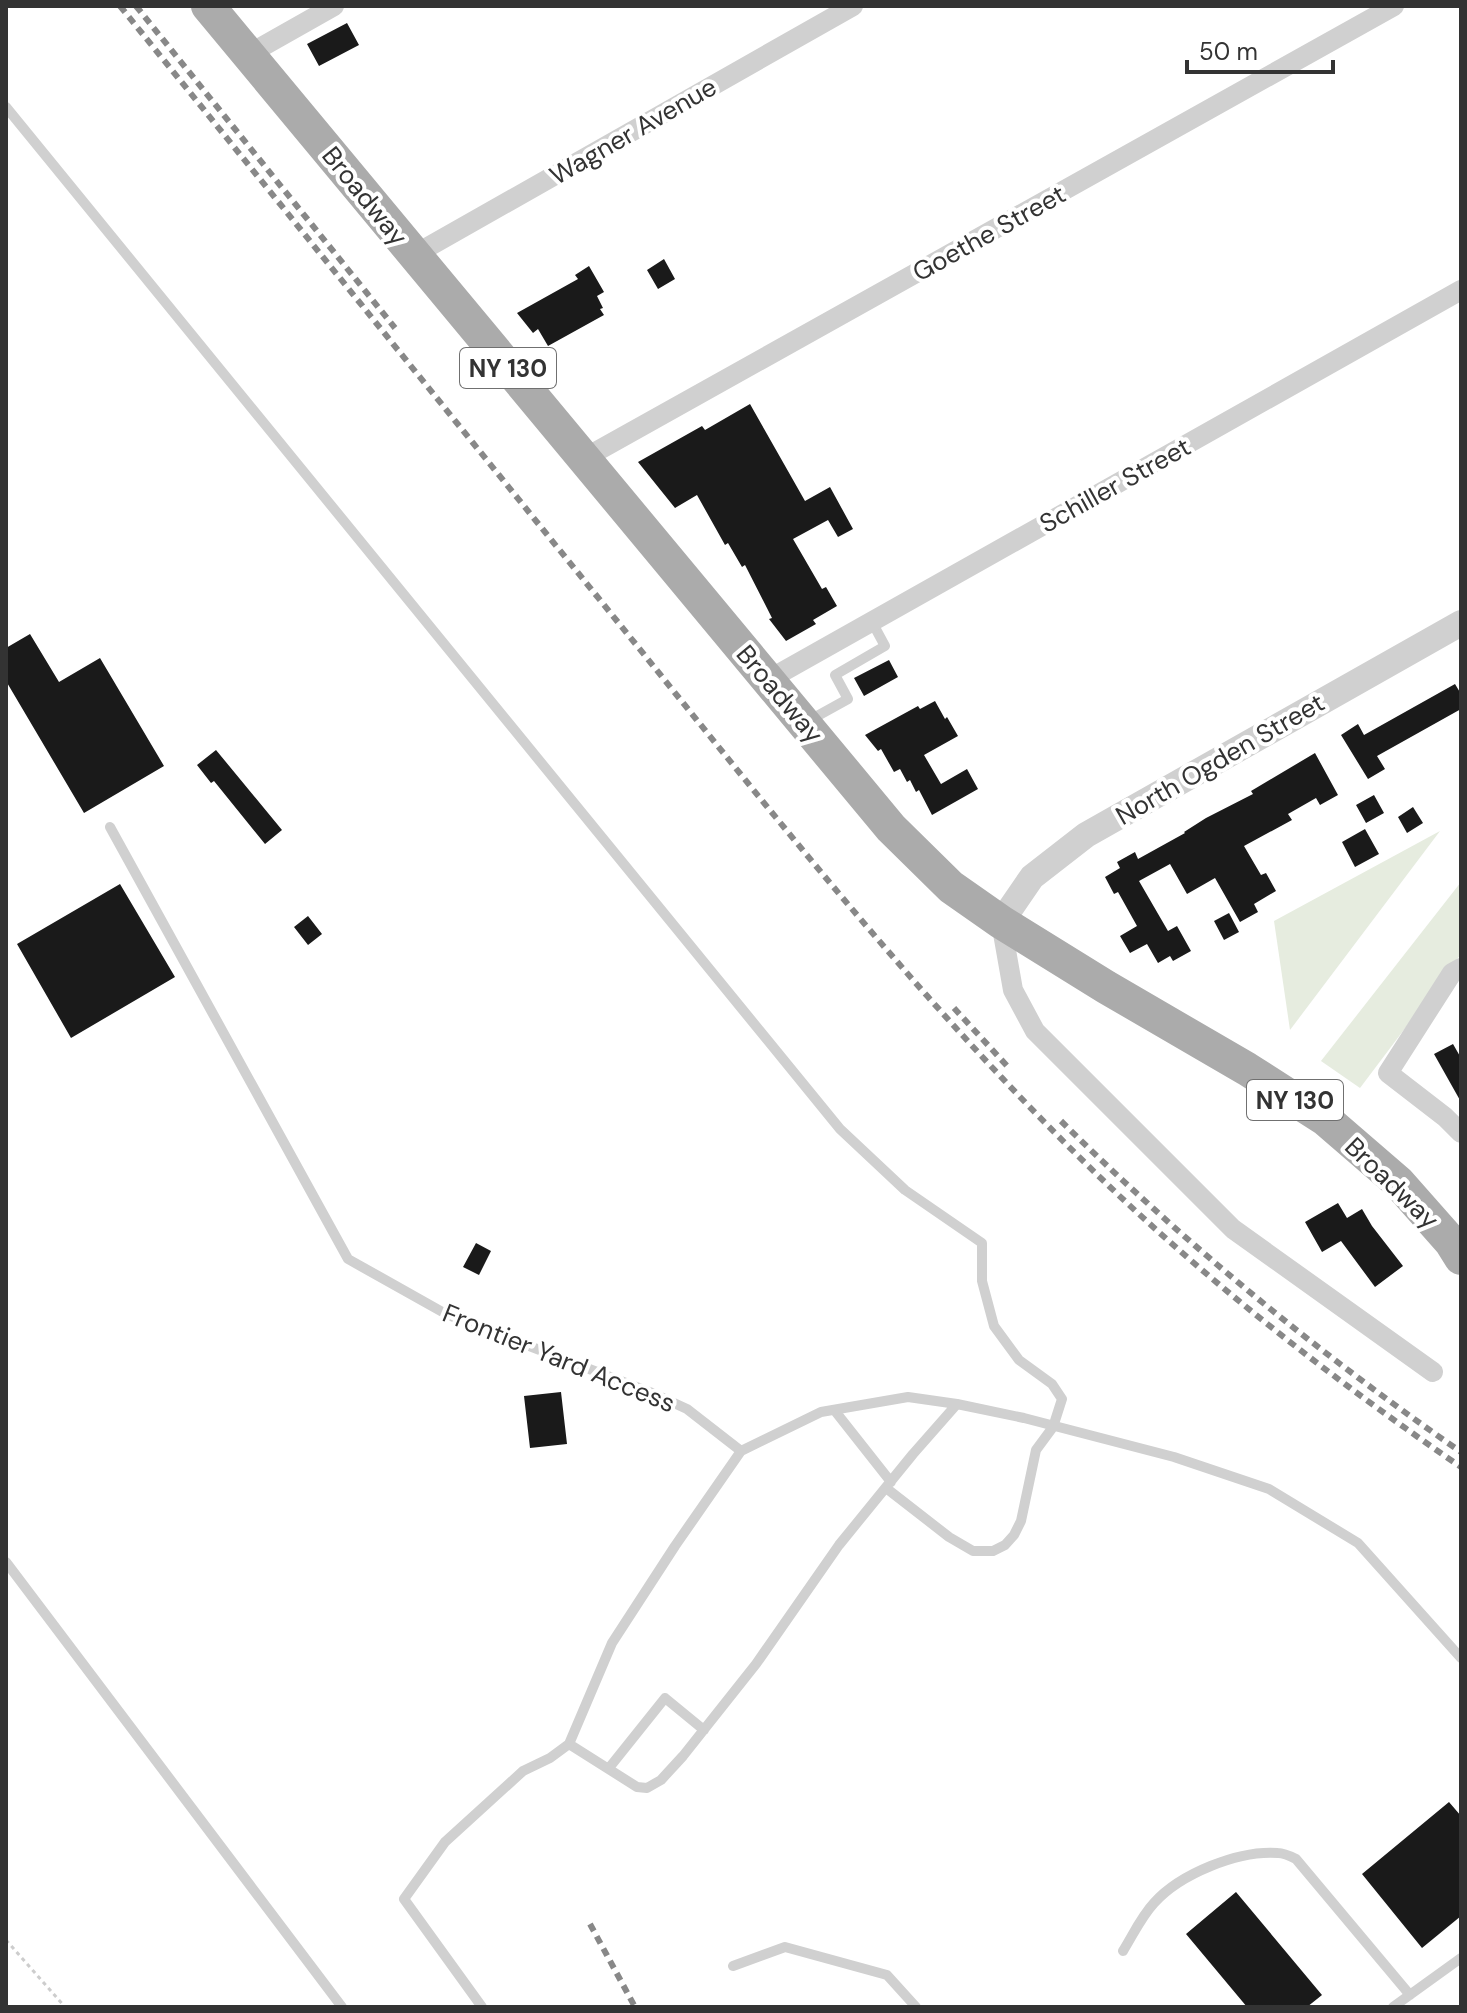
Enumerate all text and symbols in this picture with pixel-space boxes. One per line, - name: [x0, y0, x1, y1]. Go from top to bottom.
- scale bar: [1187, 24, 1333, 74]
- text: 50 m: [1199, 36, 1258, 67]
- street label: Wagner Avenue: [543, 69, 723, 193]
- street label: Broadway: [315, 139, 415, 253]
- street label: Goethe Street: [906, 177, 1072, 289]
- road number: NY 130: [460, 348, 556, 388]
- street label: Schiller Street: [1033, 429, 1197, 541]
- street label: Broadway: [729, 638, 831, 750]
- street label: North Ogden Street: [1109, 685, 1331, 833]
- road number: NY 130: [1247, 1080, 1343, 1120]
- street label: Broadway: [1338, 1130, 1446, 1236]
- street label: Frontier Yard Access: [438, 1296, 680, 1420]

